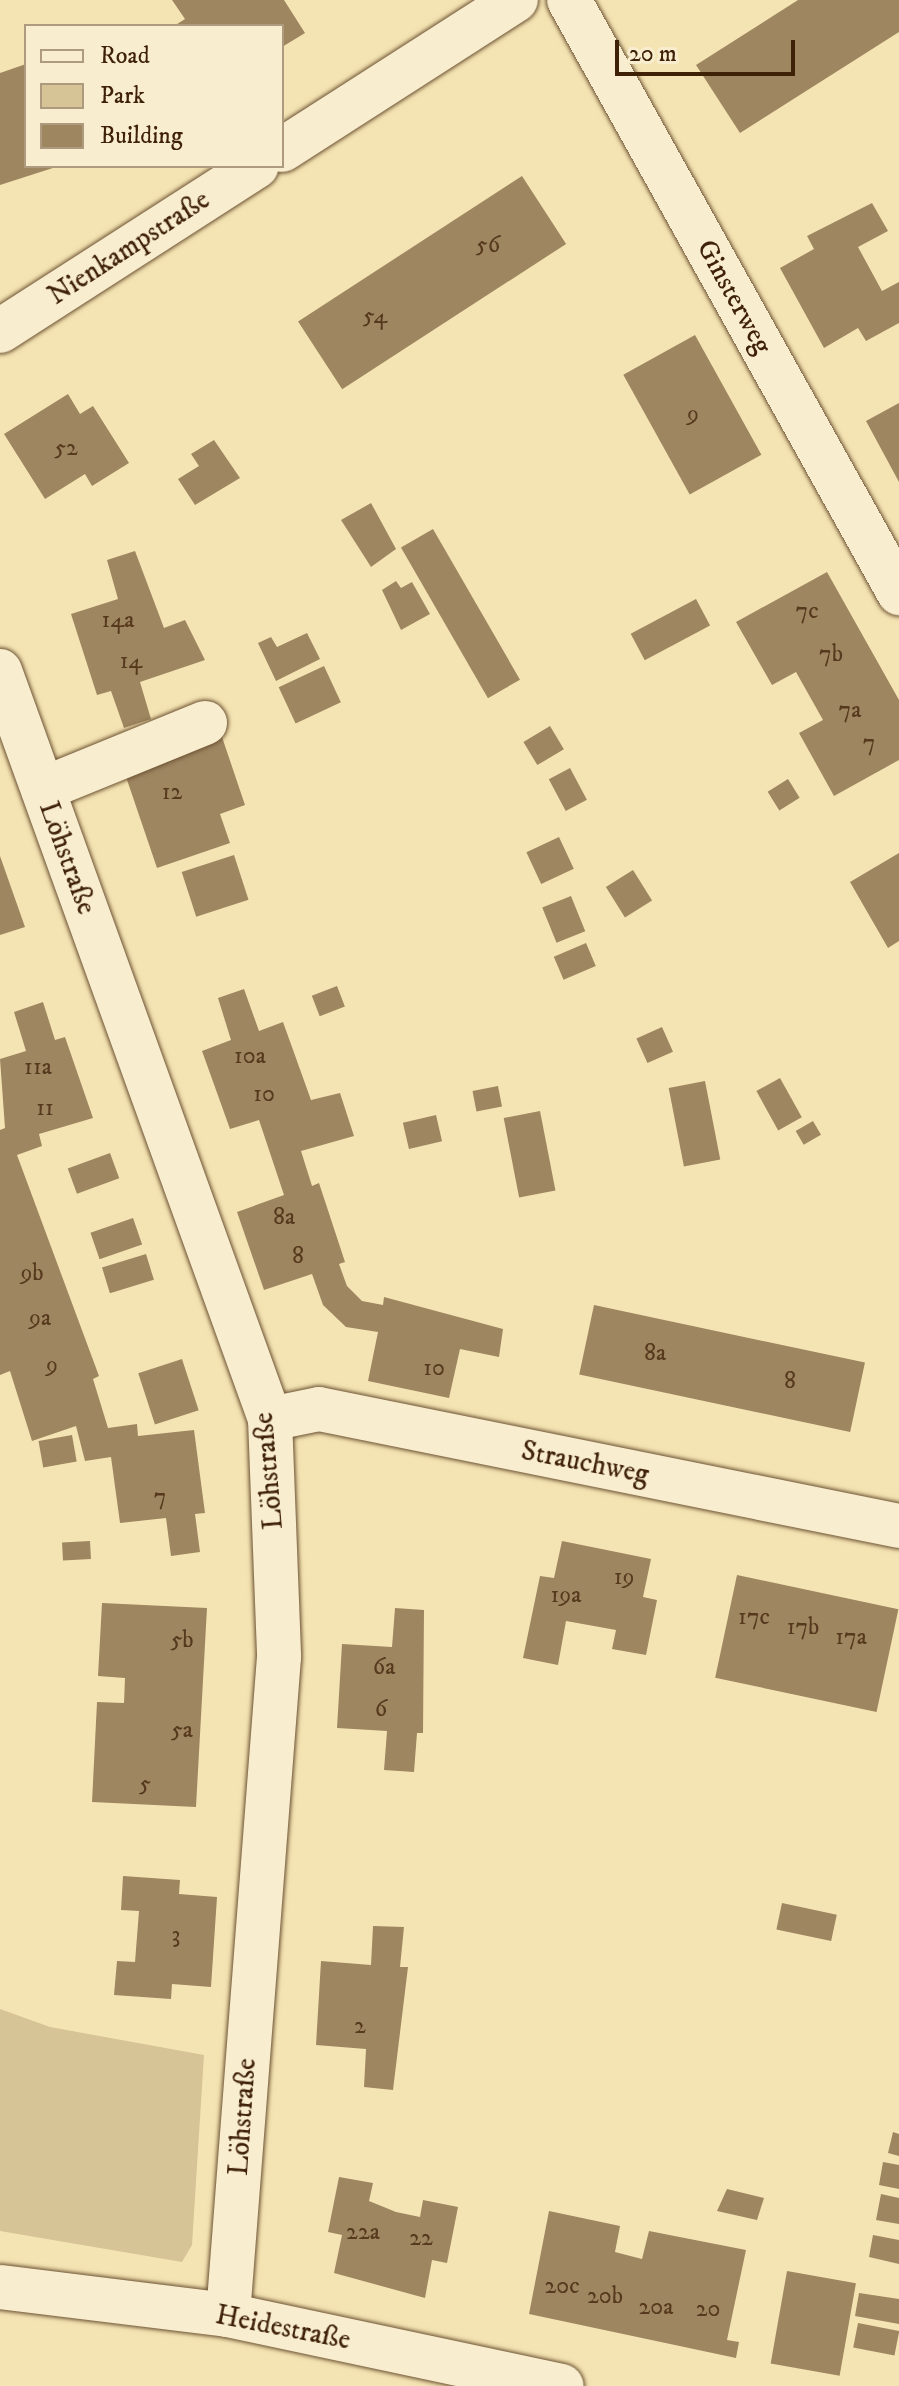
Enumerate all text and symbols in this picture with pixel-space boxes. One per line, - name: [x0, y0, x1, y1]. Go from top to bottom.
- legend: [24, 24, 284, 168]
- scale bar: [619, 24, 799, 74]
- text: 20 m: [629, 39, 677, 69]
- text: Road: [100, 41, 150, 71]
- text: Park: [100, 81, 145, 111]
- text: Building: [100, 121, 183, 151]
- street label: Nienkampstraße: [42, 183, 216, 313]
- house number: 56: [476, 232, 500, 260]
- street label: Ginsterweg: [689, 234, 779, 360]
- house number: 54: [363, 303, 387, 331]
- house number: 9: [687, 401, 699, 429]
- house number: 52: [54, 435, 78, 463]
- house number: 7c: [796, 598, 818, 626]
- house number: 14a: [102, 607, 134, 635]
- house number: 7b: [819, 641, 843, 669]
- house number: 14: [120, 648, 142, 676]
- house number: 7a: [839, 697, 861, 725]
- house number: 7: [863, 730, 875, 758]
- house number: 12: [162, 779, 182, 807]
- street label: Löhstraße: [31, 797, 103, 919]
- house number: 10a: [234, 1043, 266, 1071]
- house number: 11a: [24, 1054, 52, 1082]
- house number: 10: [253, 1081, 275, 1109]
- house number: 11: [36, 1095, 54, 1123]
- house number: 8a: [273, 1204, 295, 1232]
- house number: 8: [292, 1243, 304, 1271]
- house number: 9b: [20, 1260, 44, 1288]
- house number: 9a: [29, 1305, 51, 1333]
- house number: 8a: [644, 1340, 666, 1368]
- house number: 9: [46, 1352, 58, 1380]
- house number: 10: [423, 1355, 445, 1383]
- house number: 8: [784, 1368, 796, 1396]
- street label: Löhstraße: [247, 1411, 291, 1531]
- street label: Strauchweg: [518, 1434, 652, 1492]
- house number: 7: [154, 1484, 166, 1512]
- house number: 19: [614, 1564, 634, 1592]
- house number: 19a: [551, 1582, 581, 1610]
- house number: 17c: [738, 1604, 770, 1632]
- house number: 17b: [787, 1614, 819, 1642]
- house number: 17a: [835, 1624, 867, 1652]
- house number: 5b: [170, 1627, 194, 1655]
- house number: 6a: [373, 1654, 395, 1682]
- house number: 6: [375, 1696, 387, 1724]
- house number: 5a: [171, 1717, 193, 1745]
- house number: 5: [139, 1771, 151, 1799]
- house number: 3: [172, 1922, 180, 1950]
- house number: 2: [354, 2013, 366, 2041]
- street label: Löhstraße: [222, 2057, 264, 2177]
- house number: 22a: [346, 2219, 380, 2247]
- house number: 22: [409, 2225, 433, 2253]
- house number: 20c: [544, 2273, 580, 2301]
- house number: 20b: [587, 2283, 623, 2311]
- house number: 20a: [639, 2294, 673, 2322]
- house number: 20: [696, 2296, 720, 2324]
- street label: Heidestraße: [213, 2298, 353, 2358]

